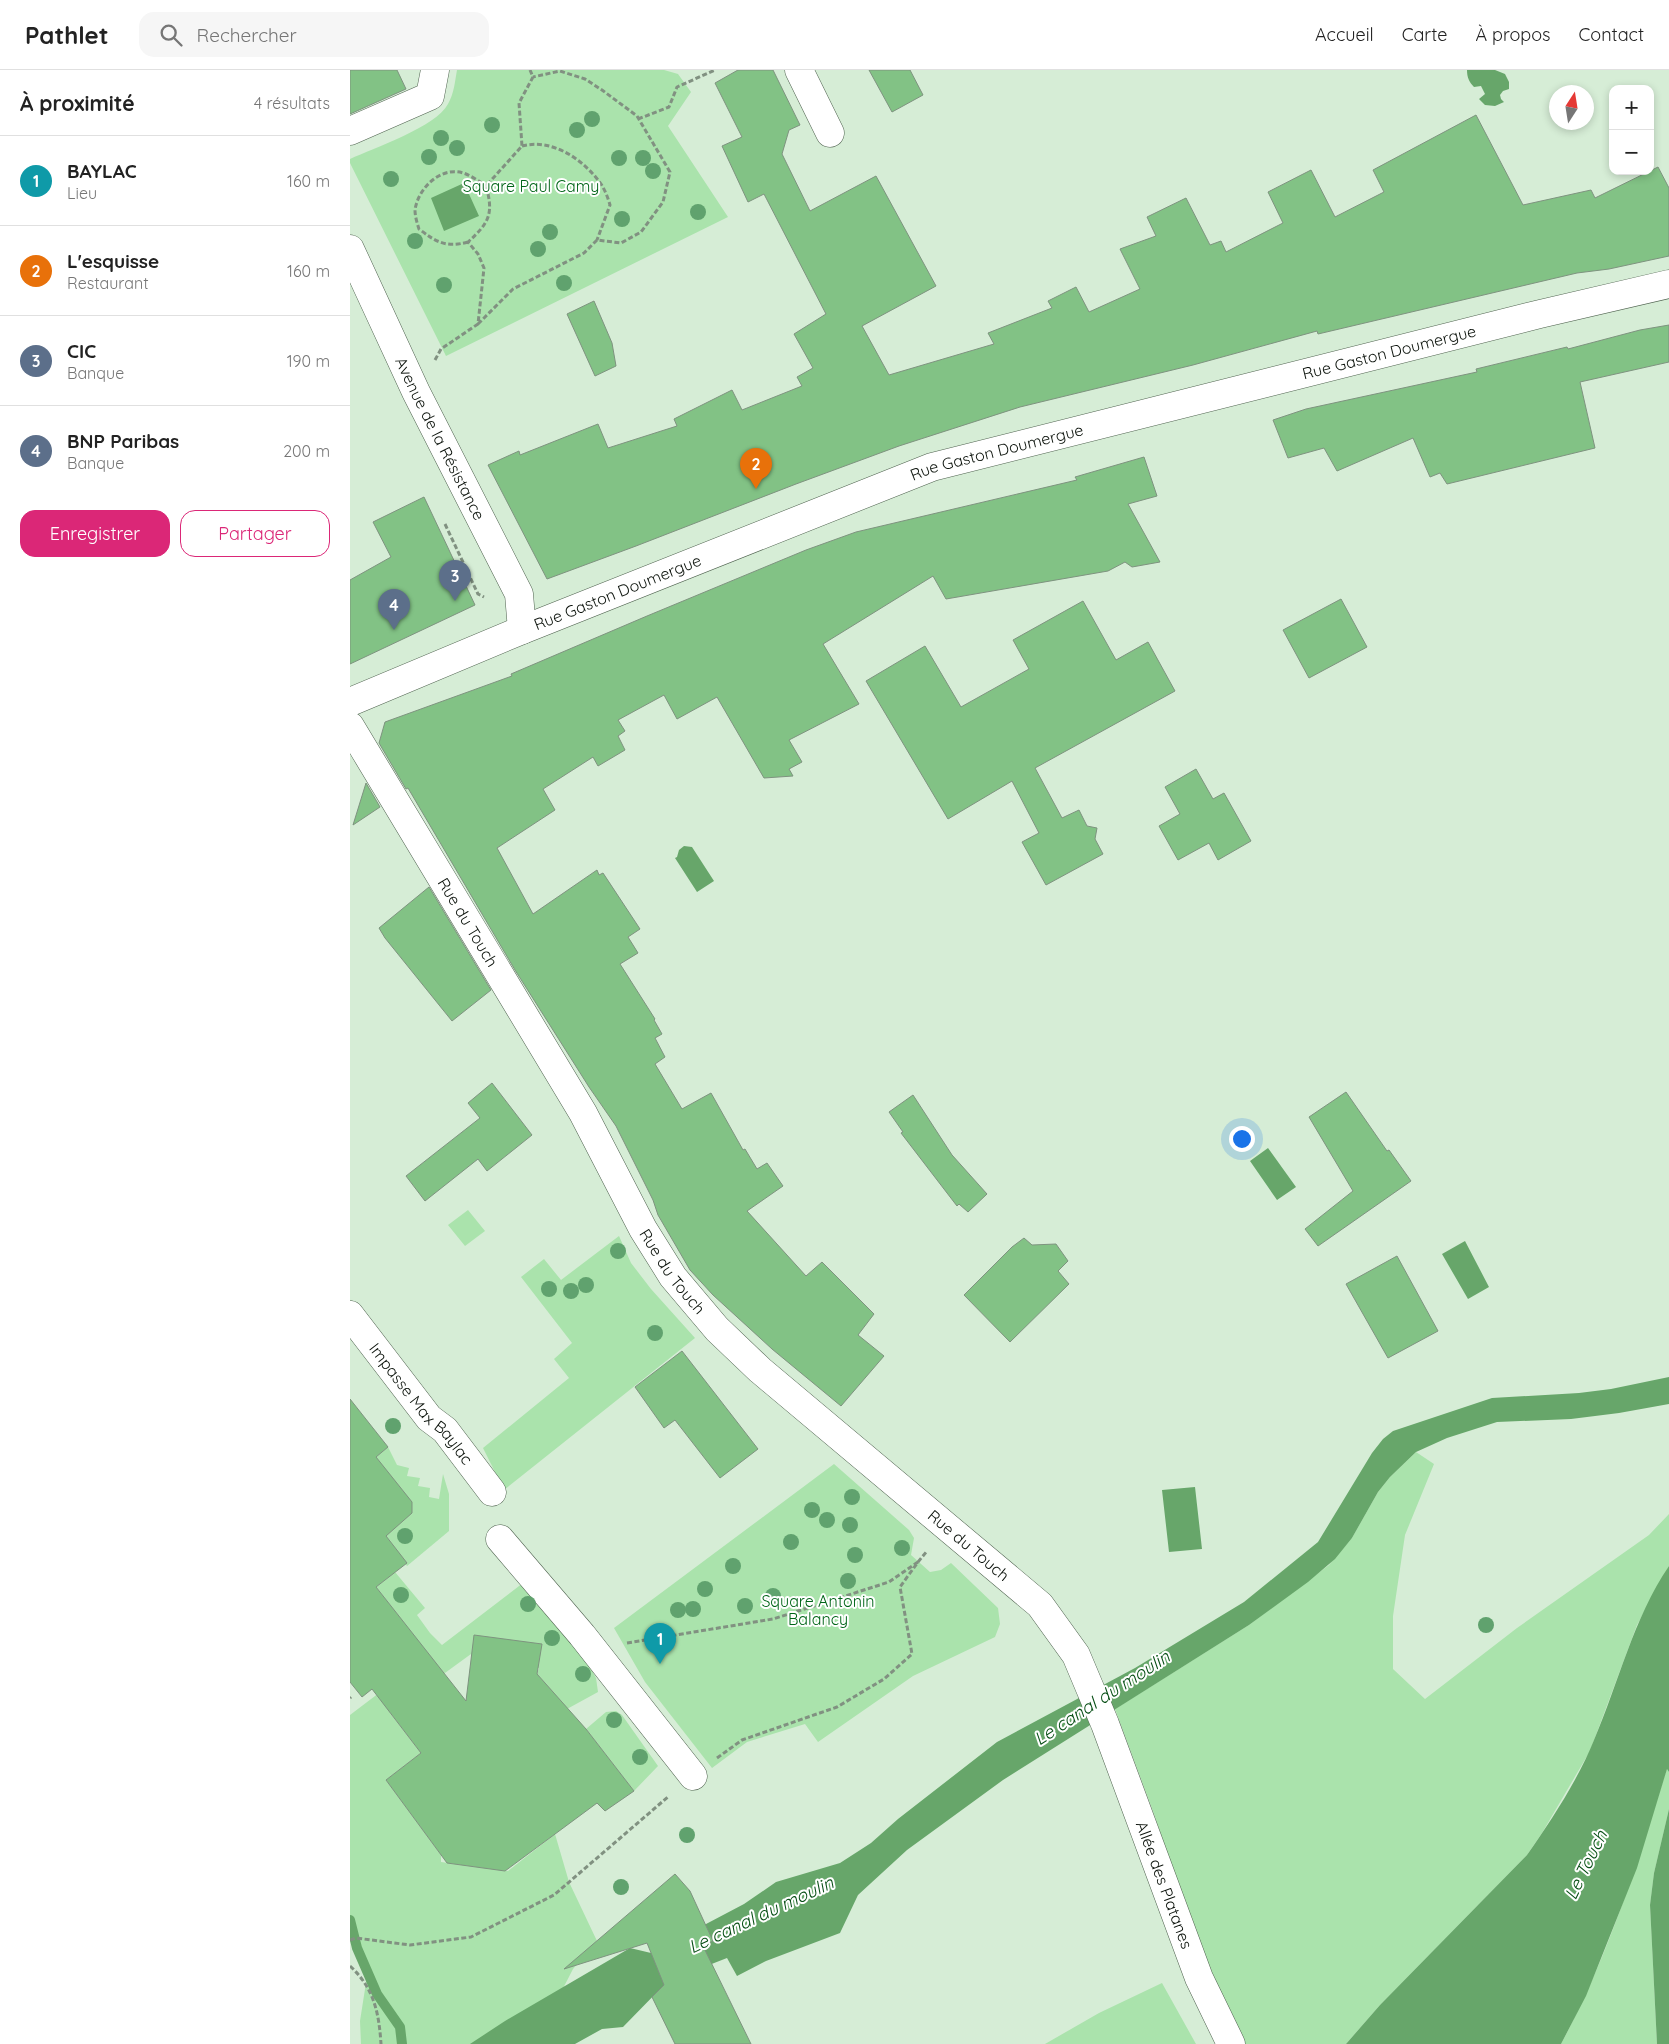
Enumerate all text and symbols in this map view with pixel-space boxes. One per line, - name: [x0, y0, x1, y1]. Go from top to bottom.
- search box: [139, 12, 489, 57]
- text: Pathlet: [25, 20, 109, 50]
- icon: search: [157, 21, 185, 49]
- text: Rechercher: [197, 23, 297, 47]
- text: Accueil: [1315, 23, 1374, 46]
- text: Carte: [1402, 23, 1447, 46]
- text: À propos: [1475, 23, 1551, 46]
- text: Contact: [1579, 23, 1644, 46]
- north arrow: [1549, 85, 1594, 130]
- map controls: [1609, 85, 1654, 175]
- button: +: [1609, 85, 1654, 130]
- text: À proximité: [20, 90, 135, 116]
- text: 4 résultats: [254, 93, 330, 113]
- button: −: [1609, 130, 1654, 175]
- text: BAYLAC: [67, 159, 137, 183]
- text: 1: [33, 171, 39, 191]
- text: 160 m: [287, 171, 330, 191]
- park label: Square Paul Camy: [463, 176, 599, 196]
- text: Lieu: [67, 183, 97, 203]
- text: L'esquisse: [67, 249, 159, 273]
- text: 2: [31, 261, 41, 281]
- text: 160 m: [287, 261, 330, 281]
- text: Restaurant: [67, 273, 149, 293]
- street label: Rue Gaston Doumergue: [1300, 321, 1478, 383]
- text: CIC: [67, 339, 96, 363]
- text: 3: [32, 351, 40, 371]
- text: 190 m: [287, 351, 330, 371]
- street label: Avenue de la Résistance: [391, 354, 490, 523]
- text: Banque: [67, 363, 124, 383]
- street label: Rue Gaston Doumergue: [907, 419, 1085, 485]
- text: BNP Paribas: [67, 429, 179, 453]
- text: 4: [31, 441, 41, 461]
- text: 200 m: [283, 441, 330, 461]
- pin: 2: [740, 448, 772, 489]
- text: Banque: [67, 453, 124, 473]
- button: Enregistrer: [20, 510, 170, 557]
- button: Partager: [180, 510, 330, 557]
- street label: Rue Gaston Doumergue: [531, 550, 704, 634]
- pin: 3: [439, 560, 471, 601]
- pin: 4: [378, 589, 410, 630]
- street label: Rue du Touch: [434, 874, 503, 970]
- your location: [1229, 1126, 1255, 1152]
- street label: Rue du Touch: [635, 1225, 710, 1318]
- street label: Impasse Max Baylac: [365, 1339, 477, 1468]
- street label: Rue du Touch: [924, 1505, 1014, 1585]
- park label: Square Antonin Balancy: [761, 1591, 875, 1629]
- pin: 1: [644, 1623, 676, 1664]
- water label: Le canal du moulin: [1029, 1645, 1175, 1750]
- street label: Allée des Platanes: [1132, 1818, 1197, 1951]
- water label: Le Touch: [1559, 1826, 1612, 1903]
- water label: Le canal du moulin: [685, 1871, 838, 1958]

